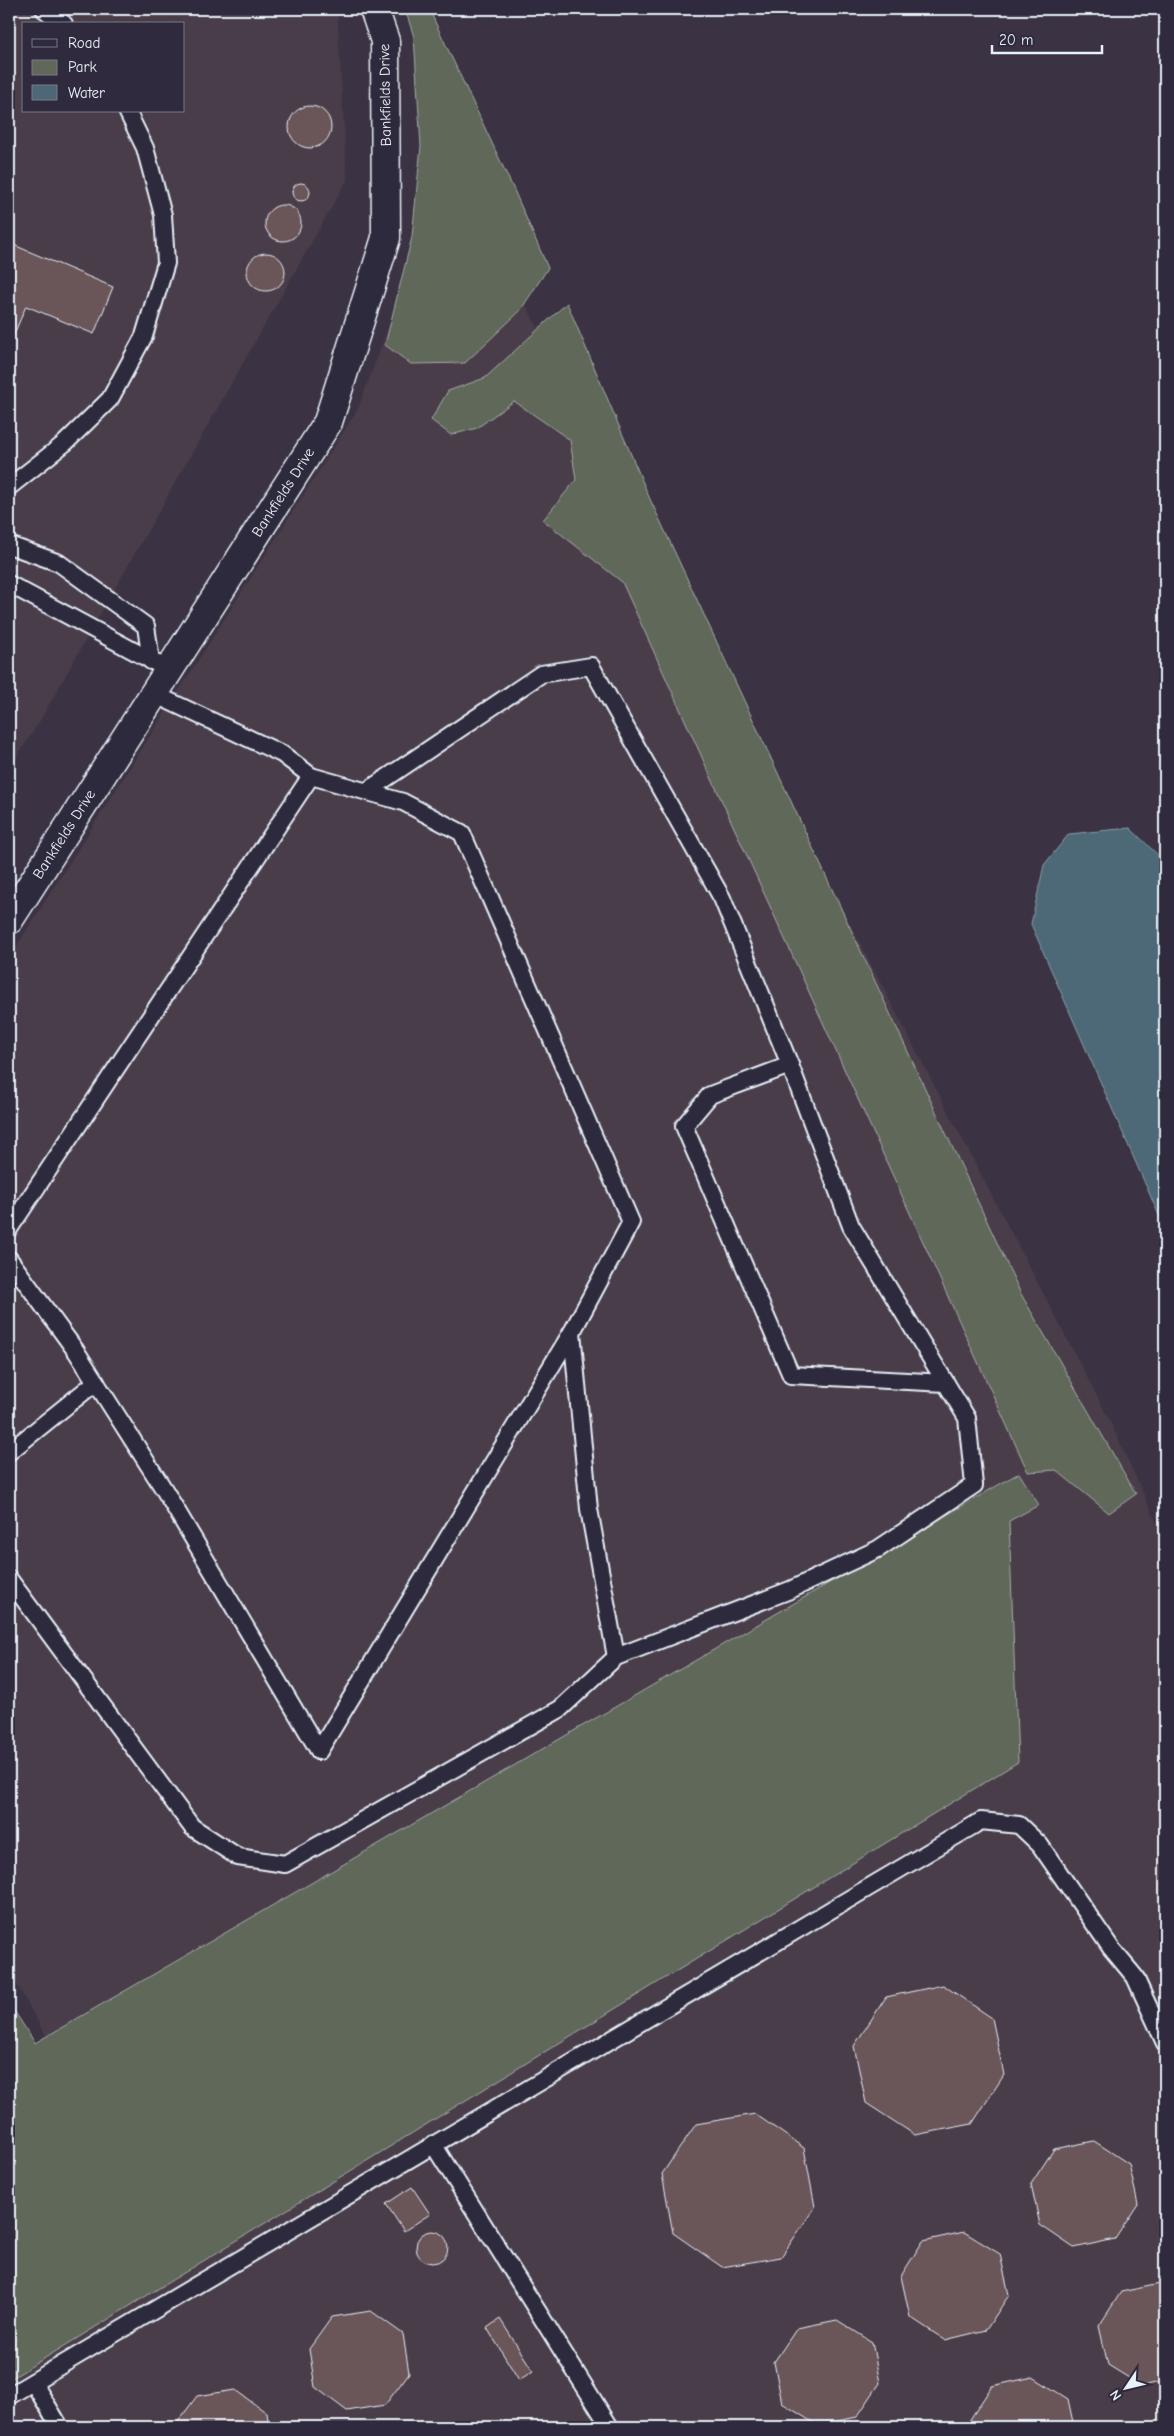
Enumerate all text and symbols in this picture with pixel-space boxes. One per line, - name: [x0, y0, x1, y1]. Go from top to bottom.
- legend: [22, 22, 185, 112]
- scale bar: [992, 22, 1102, 54]
- text: 20 m: [999, 31, 1033, 49]
- text: Road: [68, 34, 100, 52]
- street label: Bankfields Drive: [375, 43, 395, 146]
- text: Park: [68, 58, 97, 76]
- text: Water: [68, 84, 105, 102]
- street label: Bankfields Drive: [248, 444, 319, 540]
- street label: Bankfields Drive: [29, 786, 100, 882]
- north arrow: [1102, 2364, 1152, 2414]
- text: N: [1106, 2387, 1125, 2404]

